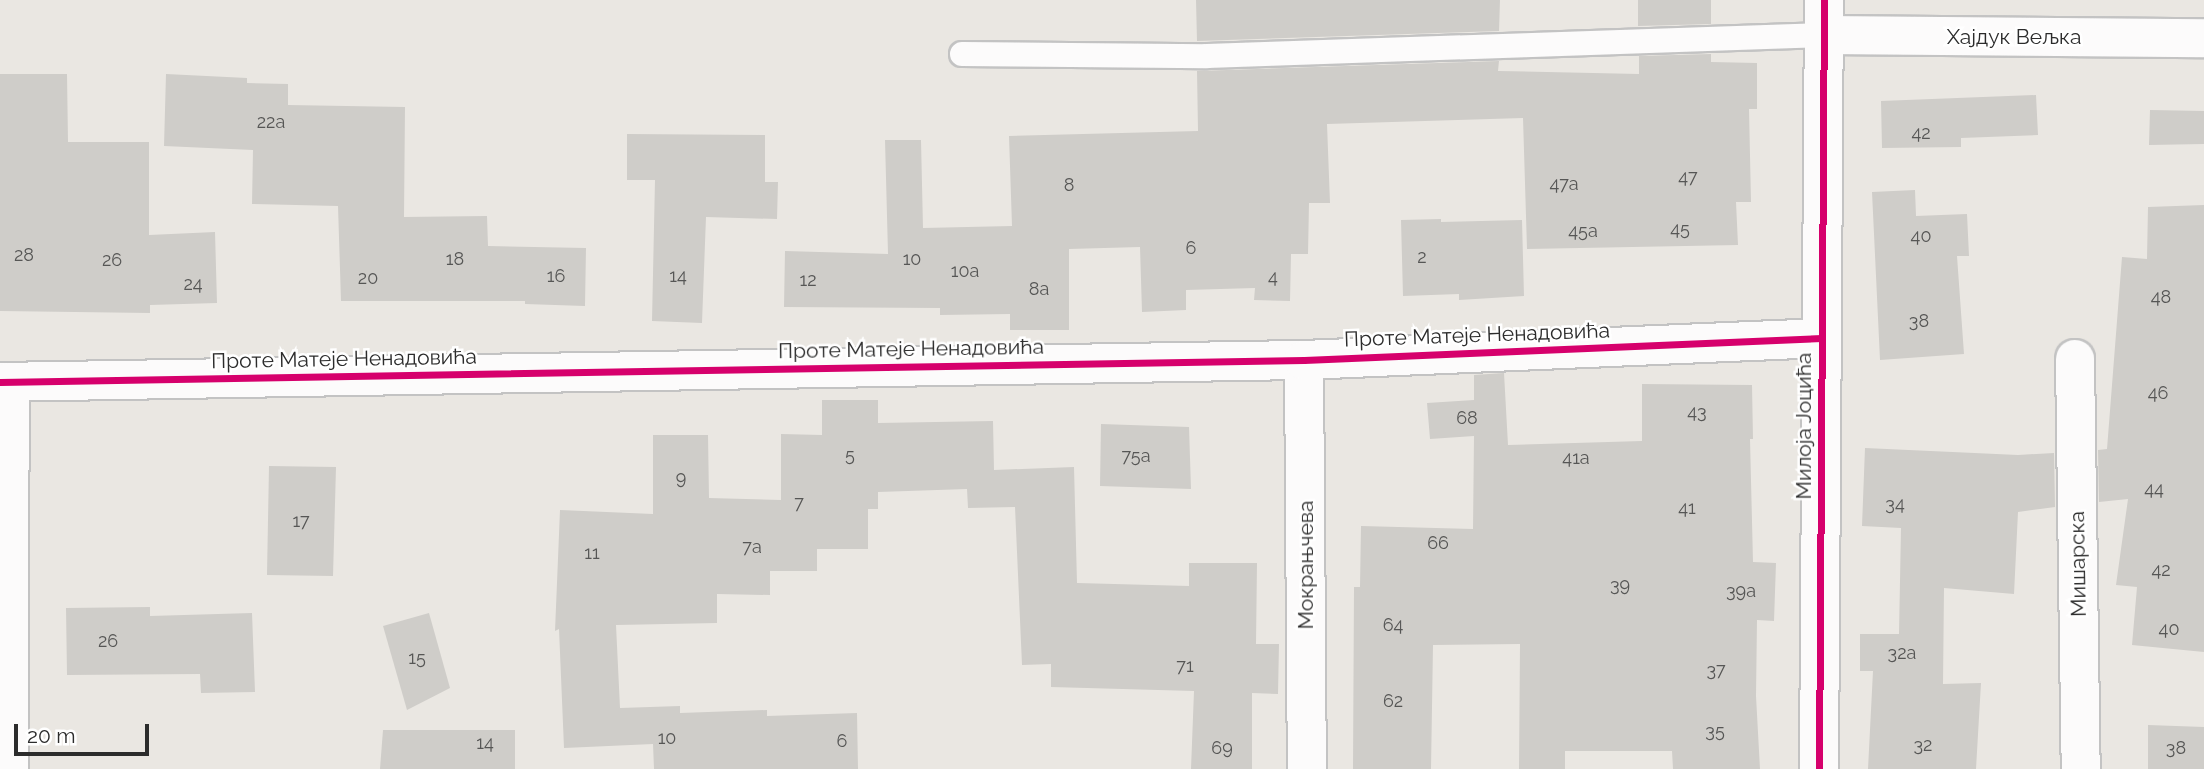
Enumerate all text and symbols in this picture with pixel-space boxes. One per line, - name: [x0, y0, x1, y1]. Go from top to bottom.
- street label: Хајдук Вељка: [1947, 24, 2081, 50]
- house number: 22a: [257, 111, 285, 133]
- house number: 42: [1911, 122, 1931, 144]
- house number: 47: [1678, 166, 1698, 188]
- house number: 47a: [1549, 173, 1579, 195]
- house number: 8: [1064, 174, 1074, 196]
- house number: 45: [1670, 218, 1690, 240]
- house number: 45a: [1568, 220, 1598, 242]
- house number: 40: [1911, 225, 1931, 247]
- house number: 6: [1186, 237, 1196, 259]
- house number: 28: [14, 244, 34, 266]
- house number: 2: [1417, 246, 1427, 268]
- house number: 18: [446, 248, 464, 270]
- house number: 10: [903, 248, 921, 270]
- house number: 26: [102, 249, 122, 271]
- house number: 10a: [951, 260, 979, 282]
- house number: 16: [547, 265, 565, 287]
- house number: 14: [669, 265, 687, 287]
- house number: 4: [1268, 266, 1278, 288]
- house number: 20: [358, 267, 378, 289]
- house number: 12: [799, 269, 817, 291]
- house number: 24: [183, 273, 203, 295]
- house number: 8a: [1029, 278, 1049, 300]
- house number: 48: [2151, 286, 2171, 308]
- house number: 38: [1909, 310, 1929, 332]
- street label: Проте Матеје Ненадовића: [1344, 318, 1610, 352]
- street label: Проте Матеје Ненадовића: [778, 334, 1044, 364]
- street label: Проте Матеје Ненадовића: [211, 344, 477, 374]
- street label: Милоја Јоцића: [1791, 352, 1817, 500]
- house number: 46: [2148, 382, 2168, 404]
- house number: 43: [1687, 401, 1707, 423]
- house number: 68: [1456, 407, 1478, 429]
- house number: 5: [845, 444, 855, 466]
- house number: 75a: [1122, 445, 1150, 467]
- house number: 41a: [1562, 447, 1590, 469]
- house number: 9: [676, 467, 686, 489]
- house number: 44: [2144, 478, 2164, 500]
- house number: 7: [794, 492, 804, 514]
- house number: 34: [1885, 493, 1905, 515]
- house number: 41: [1678, 497, 1696, 519]
- street label: Мокрањчева: [1293, 501, 1319, 629]
- house number: 17: [292, 510, 310, 532]
- street label: Мишарска: [2064, 511, 2092, 617]
- house number: 66: [1427, 532, 1449, 554]
- house number: 7a: [742, 536, 762, 558]
- house number: 11: [584, 542, 600, 564]
- house number: 42: [2151, 559, 2171, 581]
- house number: 39: [1610, 574, 1630, 596]
- house number: 39a: [1726, 580, 1756, 602]
- house number: 64: [1383, 614, 1403, 636]
- house number: 40: [2159, 618, 2179, 640]
- house number: 26: [98, 630, 118, 652]
- house number: 32a: [1888, 642, 1916, 664]
- house number: 15: [408, 647, 426, 669]
- house number: 71: [1176, 655, 1194, 677]
- house number: 37: [1706, 659, 1726, 681]
- house number: 62: [1383, 690, 1403, 712]
- scale bar: [18, 710, 152, 754]
- house number: 35: [1705, 720, 1725, 742]
- text: 20 m: [27, 723, 75, 748]
- house number: 10: [658, 727, 676, 749]
- house number: 6: [837, 730, 847, 752]
- house number: 14: [476, 732, 494, 754]
- house number: 32: [1914, 734, 1932, 756]
- house number: 69: [1211, 737, 1233, 759]
- house number: 38: [2166, 737, 2186, 759]

